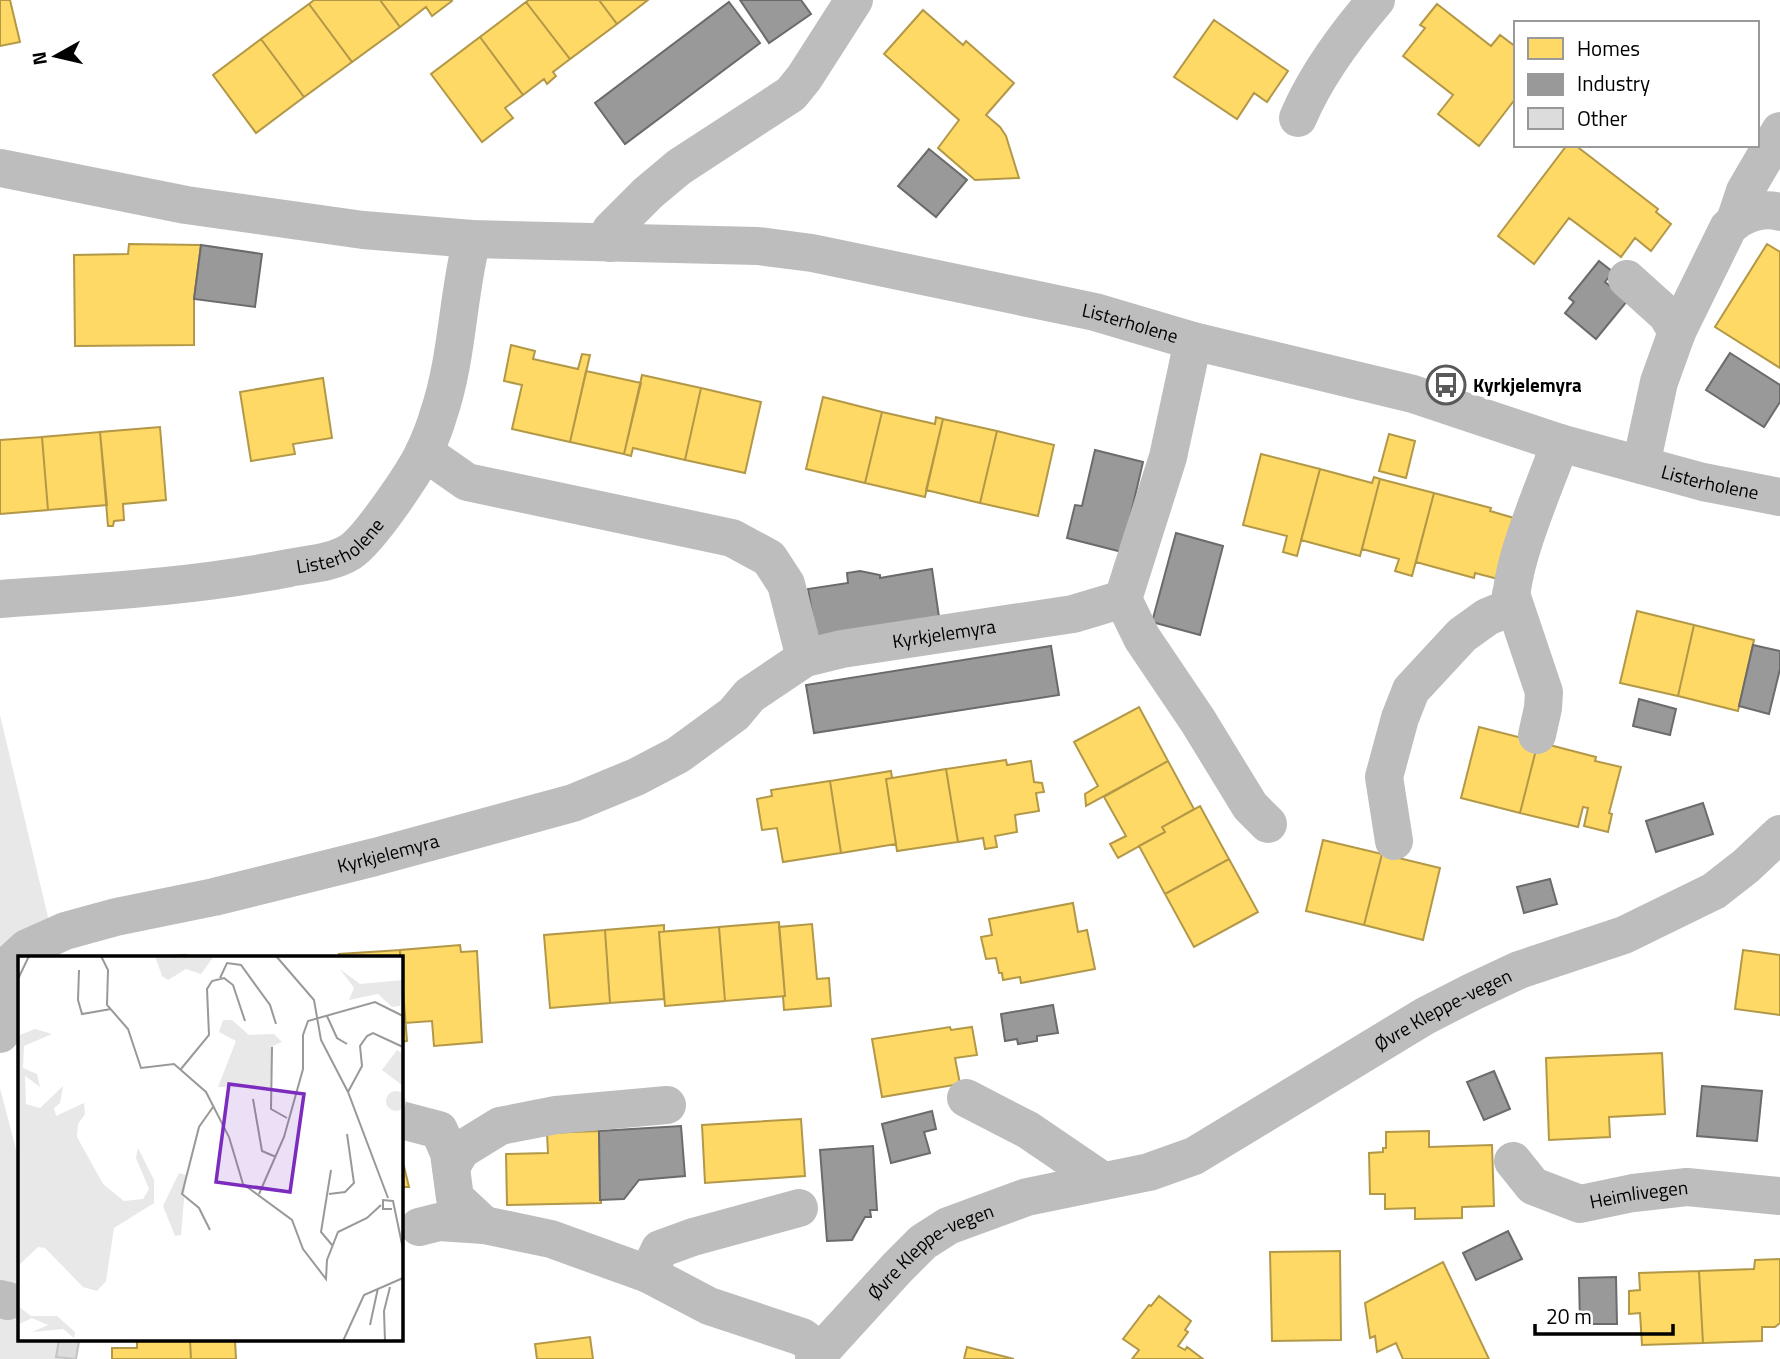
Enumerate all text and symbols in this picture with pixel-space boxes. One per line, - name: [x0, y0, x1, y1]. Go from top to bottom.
- north arrow: [21, 21, 91, 91]
- legend: [1514, 21, 1759, 147]
- text: Homes: [1577, 32, 1640, 64]
- text: N: [23, 50, 54, 67]
- text: Industry: [1577, 67, 1650, 99]
- text: Other: [1577, 102, 1627, 134]
- street label: Listerholene: [1079, 295, 1182, 350]
- bus stop icon: Kyrkjelemyra: [1425, 364, 1467, 406]
- place label: Kyrkjelemyra: [1473, 370, 1582, 399]
- street label: Listerholene: [1658, 456, 1761, 507]
- street label: Listerholene: [294, 511, 390, 580]
- street label: Kyrkjelemyra: [890, 611, 998, 655]
- street label: Kyrkjelemyra: [334, 825, 442, 880]
- inset map: [18, 956, 402, 1342]
- street label: Øvre Kleppe-vegen: [1368, 960, 1516, 1058]
- street label: Heimlivegen: [1587, 1172, 1689, 1216]
- street label: Øvre Kleppe-vegen: [860, 1195, 998, 1306]
- scale bar: [1535, 1292, 1673, 1336]
- text: 20 m: [1546, 1300, 1592, 1332]

